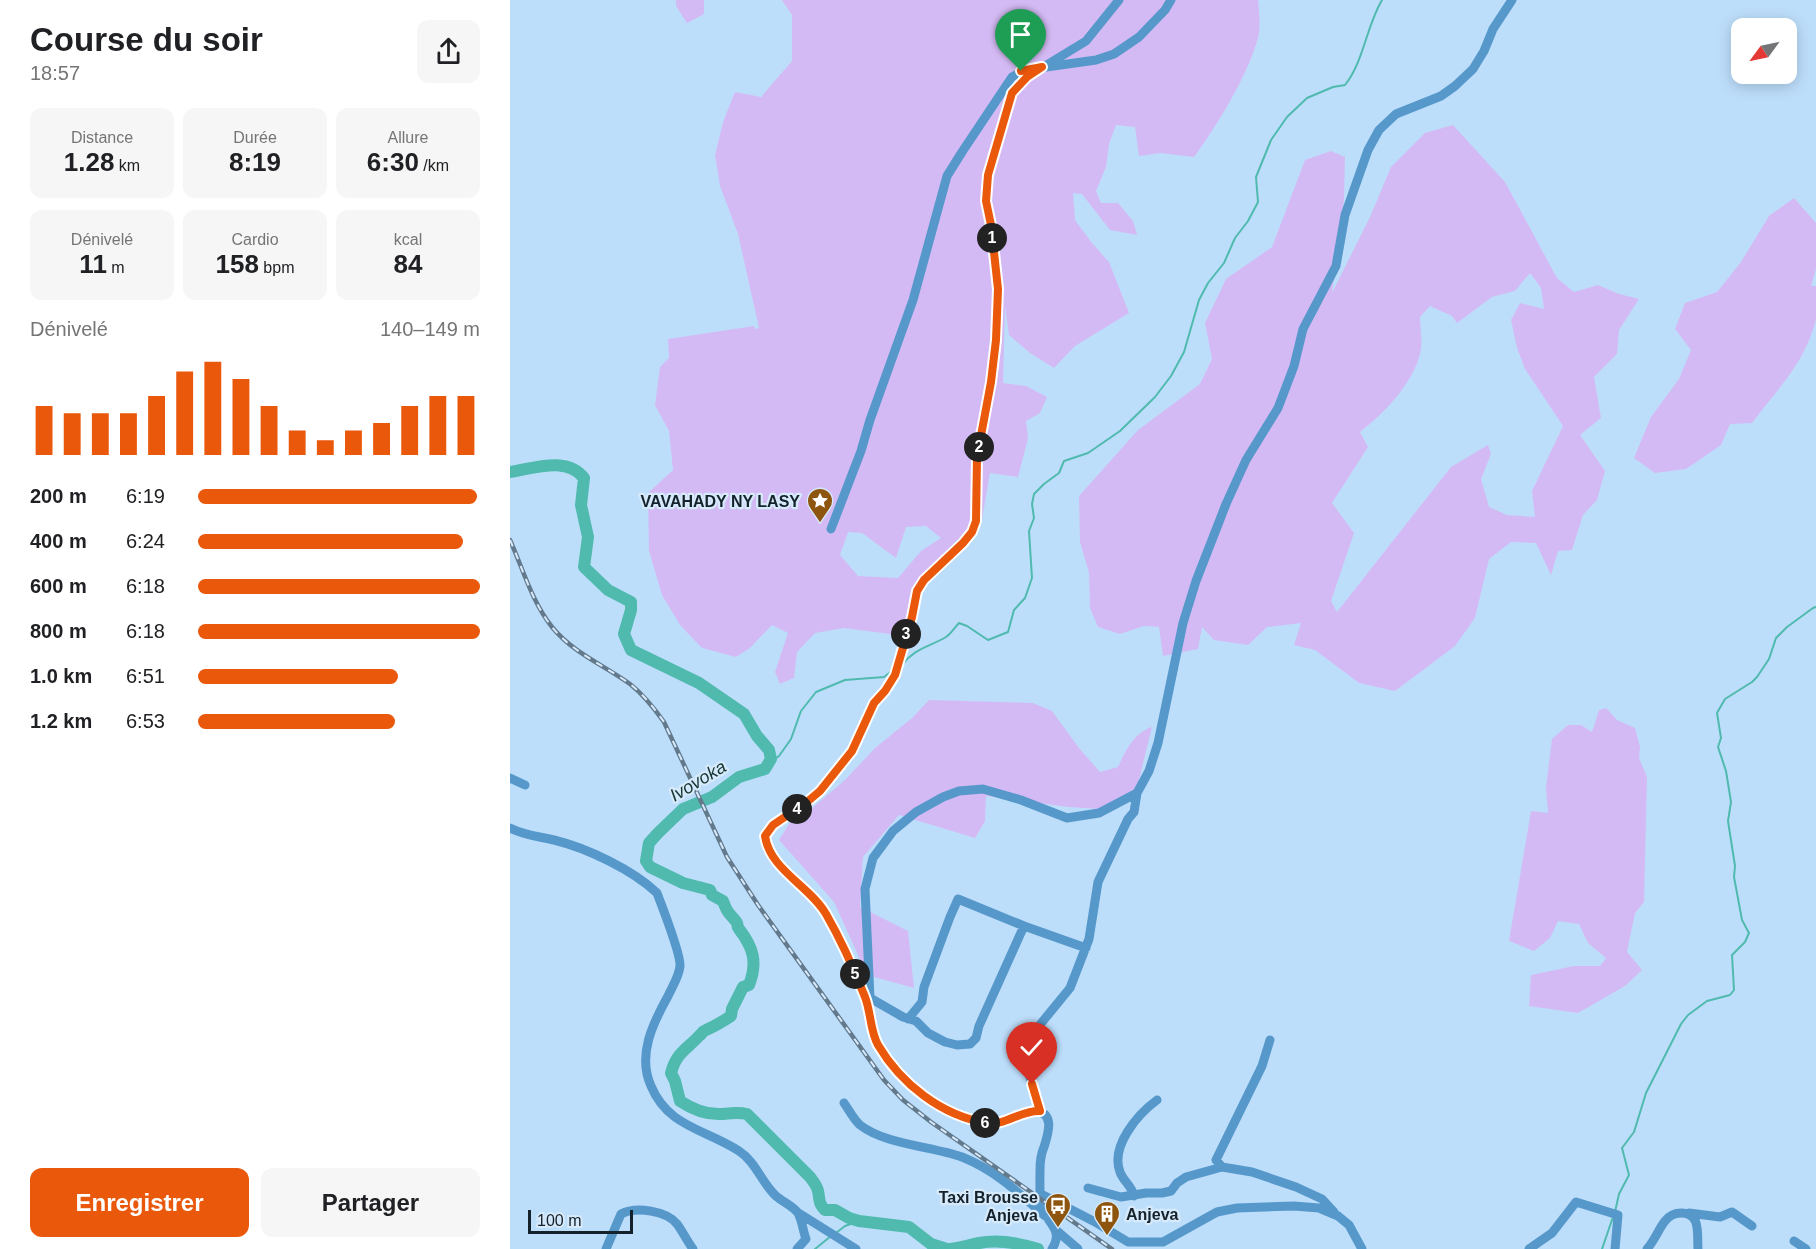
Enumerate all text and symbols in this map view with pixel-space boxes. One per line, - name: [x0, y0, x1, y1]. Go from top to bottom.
- pin: [995, 9, 1046, 71]
- icon: arrive: [1004, 18, 1037, 51]
- north arrow: [1731, 18, 1797, 84]
- map controls: [1731, 18, 1797, 84]
- button: share: [417, 20, 480, 83]
- text: Course du soir: [30, 21, 263, 58]
- text: 18:57: [30, 62, 80, 84]
- text: Distance: [71, 129, 133, 146]
- text: Durée: [233, 129, 277, 146]
- text: Allure: [388, 129, 428, 146]
- text: 1.28: [64, 147, 114, 177]
- text: 8:19: [229, 147, 281, 177]
- text: 6:30: [367, 147, 419, 177]
- text: km: [114, 157, 140, 174]
- text: /km: [419, 157, 449, 174]
- pin: 1: [977, 223, 1007, 253]
- text: 1: [988, 229, 996, 246]
- text: Dénivelé: [71, 231, 133, 248]
- text: Cardio: [231, 231, 279, 248]
- text: kcal: [394, 231, 422, 248]
- text: 11: [79, 249, 107, 279]
- text: 158: [216, 249, 259, 279]
- text: 84: [394, 249, 422, 279]
- text: m: [107, 259, 125, 276]
- text: bpm: [259, 259, 294, 276]
- text: Dénivelé: [30, 318, 108, 340]
- text: 140–149 m: [380, 318, 480, 340]
- pin: 2: [964, 432, 994, 462]
- text: 2: [975, 438, 983, 455]
- text: 200 m: [30, 485, 87, 507]
- text: 6:19: [126, 485, 165, 507]
- place icon: VAVAHADY NY LASY: [805, 486, 835, 524]
- place label: VAVAHADY NY LASY: [641, 493, 800, 510]
- text: 400 m: [30, 530, 87, 552]
- text: 6:24: [126, 530, 165, 552]
- text: 600 m: [30, 575, 87, 597]
- text: 6:18: [126, 575, 165, 597]
- pin: 3: [891, 619, 921, 649]
- text: 800 m: [30, 620, 87, 642]
- text: 6:18: [126, 620, 165, 642]
- text: 3: [902, 625, 910, 642]
- text: 1.0 km: [30, 665, 92, 687]
- text: 6:51: [126, 665, 165, 687]
- text: 1.2 km: [30, 710, 92, 732]
- text: 6:53: [126, 710, 165, 732]
- water label: Ivovoka: [666, 756, 730, 806]
- pin: 4: [782, 794, 812, 824]
- text: 4: [793, 800, 801, 817]
- pin: 5: [840, 959, 870, 989]
- text: 5: [851, 965, 859, 982]
- pin: [1006, 1022, 1057, 1084]
- icon: check: [1015, 1031, 1048, 1064]
- pin: 6: [970, 1108, 1000, 1138]
- text: 6: [981, 1114, 989, 1131]
- button: Enregistrer: [30, 1168, 249, 1237]
- button: Partager: [261, 1168, 480, 1237]
- place label: Taxi Brousse Anjeva: [939, 1189, 1038, 1224]
- bus stop icon: Taxi Brousse Anjeva: [1043, 1191, 1073, 1229]
- building icon: Anjeva: [1092, 1199, 1122, 1237]
- place label: Anjeva: [1126, 1206, 1179, 1223]
- scale bar: [528, 1207, 633, 1234]
- text: 100 m: [537, 1212, 581, 1229]

